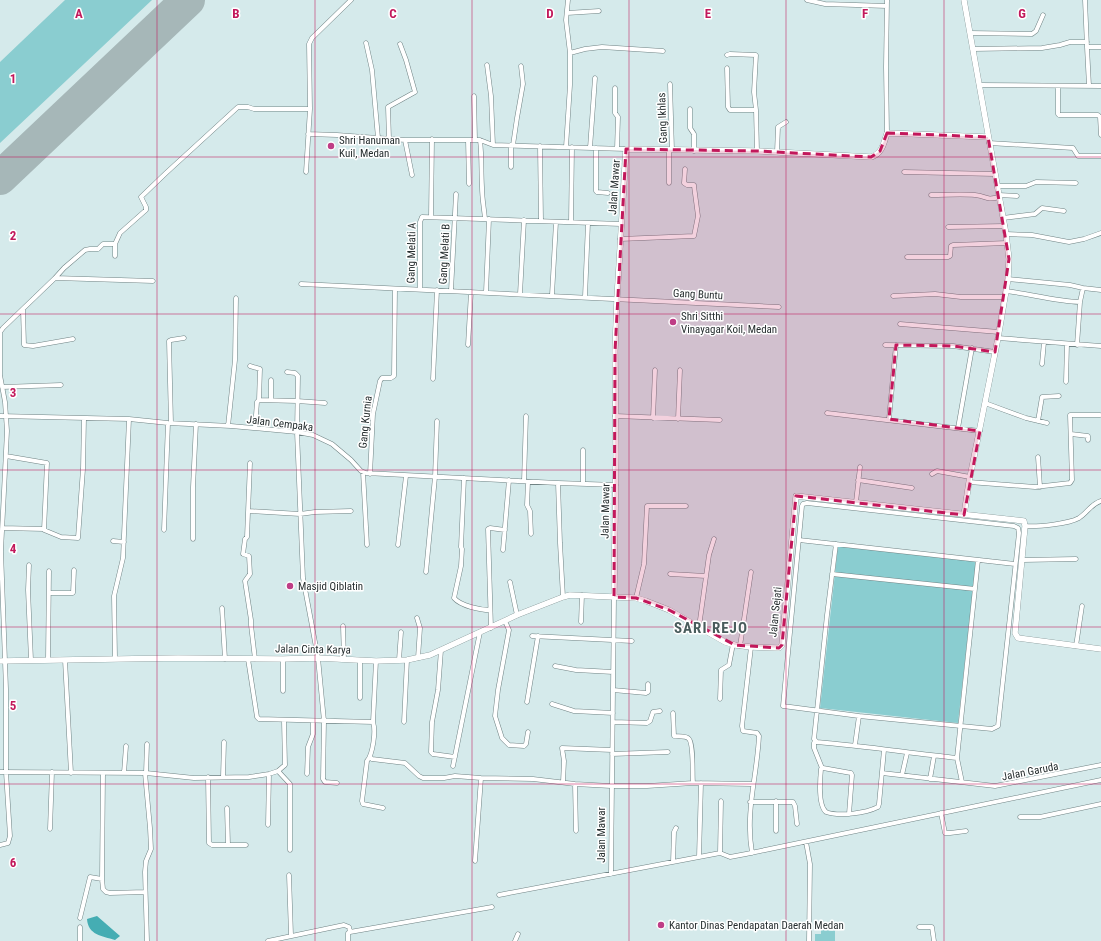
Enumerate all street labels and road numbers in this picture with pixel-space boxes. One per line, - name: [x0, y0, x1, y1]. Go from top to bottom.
- street label: Gang Ikhlas: [655, 92, 670, 144]
- street label: Jalan Mawar: [606, 158, 623, 215]
- street label: Gang Melati A: [404, 222, 419, 284]
- street label: Gang Melati B: [436, 223, 453, 285]
- street label: Gang Buntu: [673, 287, 723, 302]
- street label: Gang Kurnia: [356, 395, 375, 449]
- street label: Jalan Cempaka: [246, 413, 314, 434]
- street label: Jalan Mawar: [599, 482, 612, 539]
- street label: Jalan Sejati: [766, 586, 785, 638]
- street label: Jalan Cinta Karya: [275, 642, 351, 657]
- street label: Jalan Garuda: [1001, 760, 1060, 783]
- street label: Jalan Mawar: [595, 807, 608, 863]

